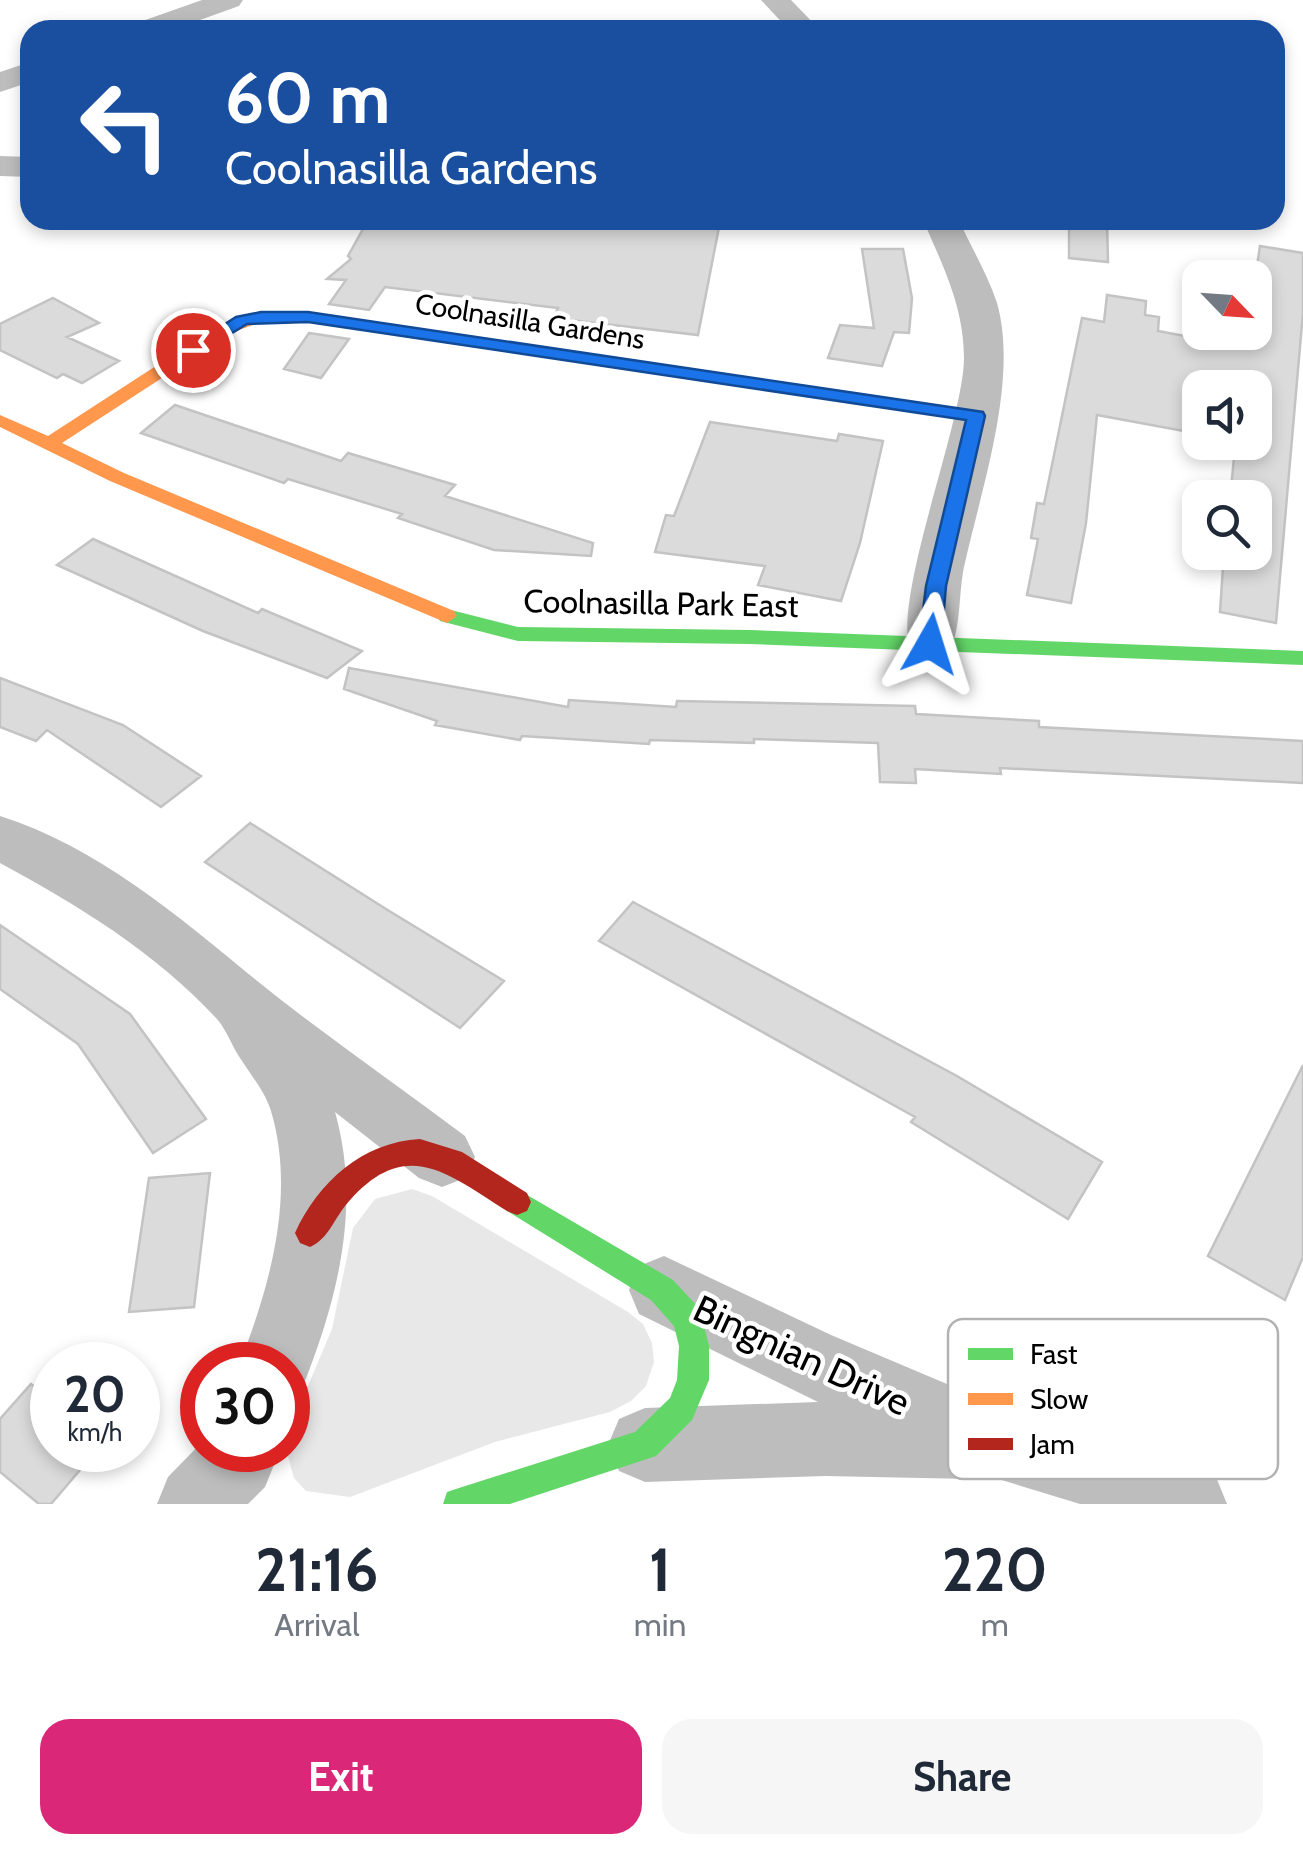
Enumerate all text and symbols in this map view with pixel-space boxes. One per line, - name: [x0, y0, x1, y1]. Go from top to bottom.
- text: 60 m: [225, 55, 390, 141]
- icon: left: [60, 60, 190, 190]
- text: Coolnasilla Gardens: [225, 141, 597, 195]
- north arrow: [1182, 260, 1272, 350]
- map controls: [1182, 260, 1272, 570]
- street label: Coolnasilla Gardens: [413, 286, 647, 356]
- pin: [151, 308, 236, 393]
- icon: arrive: [166, 323, 221, 378]
- button: sound: [1182, 370, 1272, 460]
- button: search: [1182, 480, 1272, 570]
- street label: Coolnasilla Park East: [523, 581, 799, 625]
- position arrow: [878, 592, 982, 696]
- street label: Bingnian Drive: [686, 1284, 918, 1426]
- legend: [948, 1319, 1278, 1479]
- text: Fast: [1030, 1337, 1078, 1371]
- speed limit sign: 30: [180, 1342, 310, 1472]
- text: 20: [64, 1364, 126, 1425]
- text: Slow: [1030, 1382, 1088, 1416]
- text: km/h: [68, 1417, 122, 1447]
- text: Jam: [1029, 1427, 1075, 1461]
- text: 21:16: [255, 1533, 378, 1606]
- text: 1: [649, 1533, 671, 1606]
- text: 220: [942, 1533, 1048, 1606]
- text: Arrival: [274, 1605, 359, 1644]
- text: min: [634, 1605, 686, 1644]
- text: m: [981, 1605, 1009, 1644]
- button: Exit: [40, 1719, 642, 1834]
- button: Share: [662, 1719, 1263, 1834]

